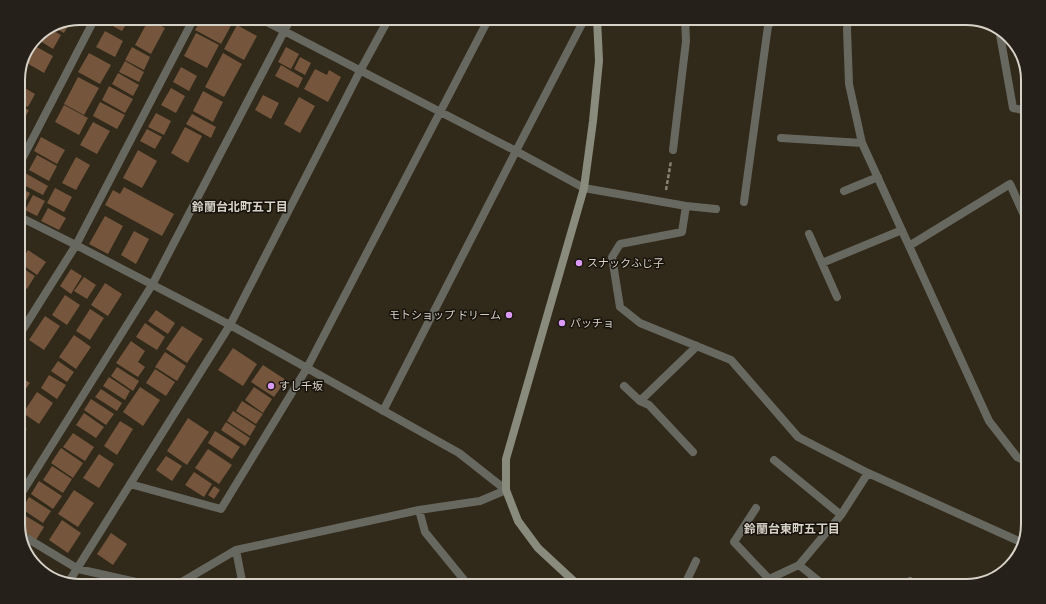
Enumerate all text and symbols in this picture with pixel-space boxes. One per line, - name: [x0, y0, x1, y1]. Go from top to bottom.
- district label: 鈴蘭台北町五丁目: [191, 199, 288, 213]
- place label: スナックふじ子: [587, 256, 664, 269]
- marker: スナックふじ子: [574, 258, 584, 268]
- place label: モトショップ ドリーム: [389, 308, 501, 321]
- marker: モトショップ ドリーム: [504, 310, 514, 320]
- place label: パッチョ: [570, 316, 614, 329]
- marker: パッチョ: [557, 318, 567, 328]
- place label: すし千坂: [279, 379, 323, 392]
- marker: すし千坂: [266, 381, 276, 391]
- district label: 鈴蘭台東町五丁目: [743, 521, 840, 535]

